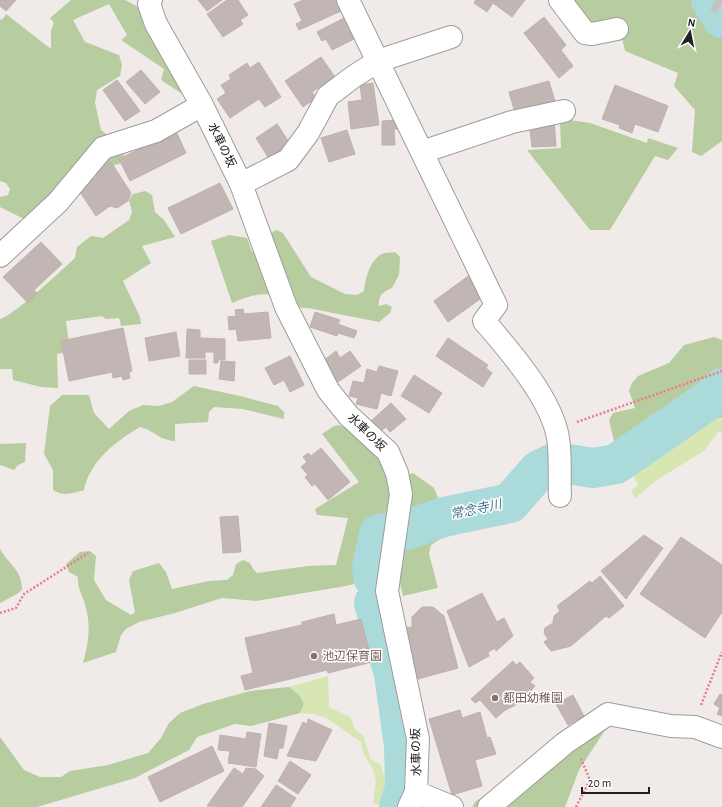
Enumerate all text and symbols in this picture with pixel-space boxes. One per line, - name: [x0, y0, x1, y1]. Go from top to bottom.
- north arrow: [670, 12, 710, 52]
- text: N: [687, 17, 696, 29]
- street label: 水車の坂: [206, 121, 238, 169]
- street label: 水車の坂: [346, 411, 388, 453]
- water label: 常念寺川: [449, 497, 505, 522]
- place label: 池辺保育園: [322, 649, 382, 662]
- marker: 池辺保育園: [309, 651, 319, 661]
- place label: 都田幼稚園: [503, 691, 563, 704]
- marker: 都田幼稚園: [490, 693, 500, 703]
- street label: 水車の坂: [410, 728, 422, 776]
- scale bar: [582, 769, 649, 795]
- text: 20 m: [588, 777, 611, 789]

